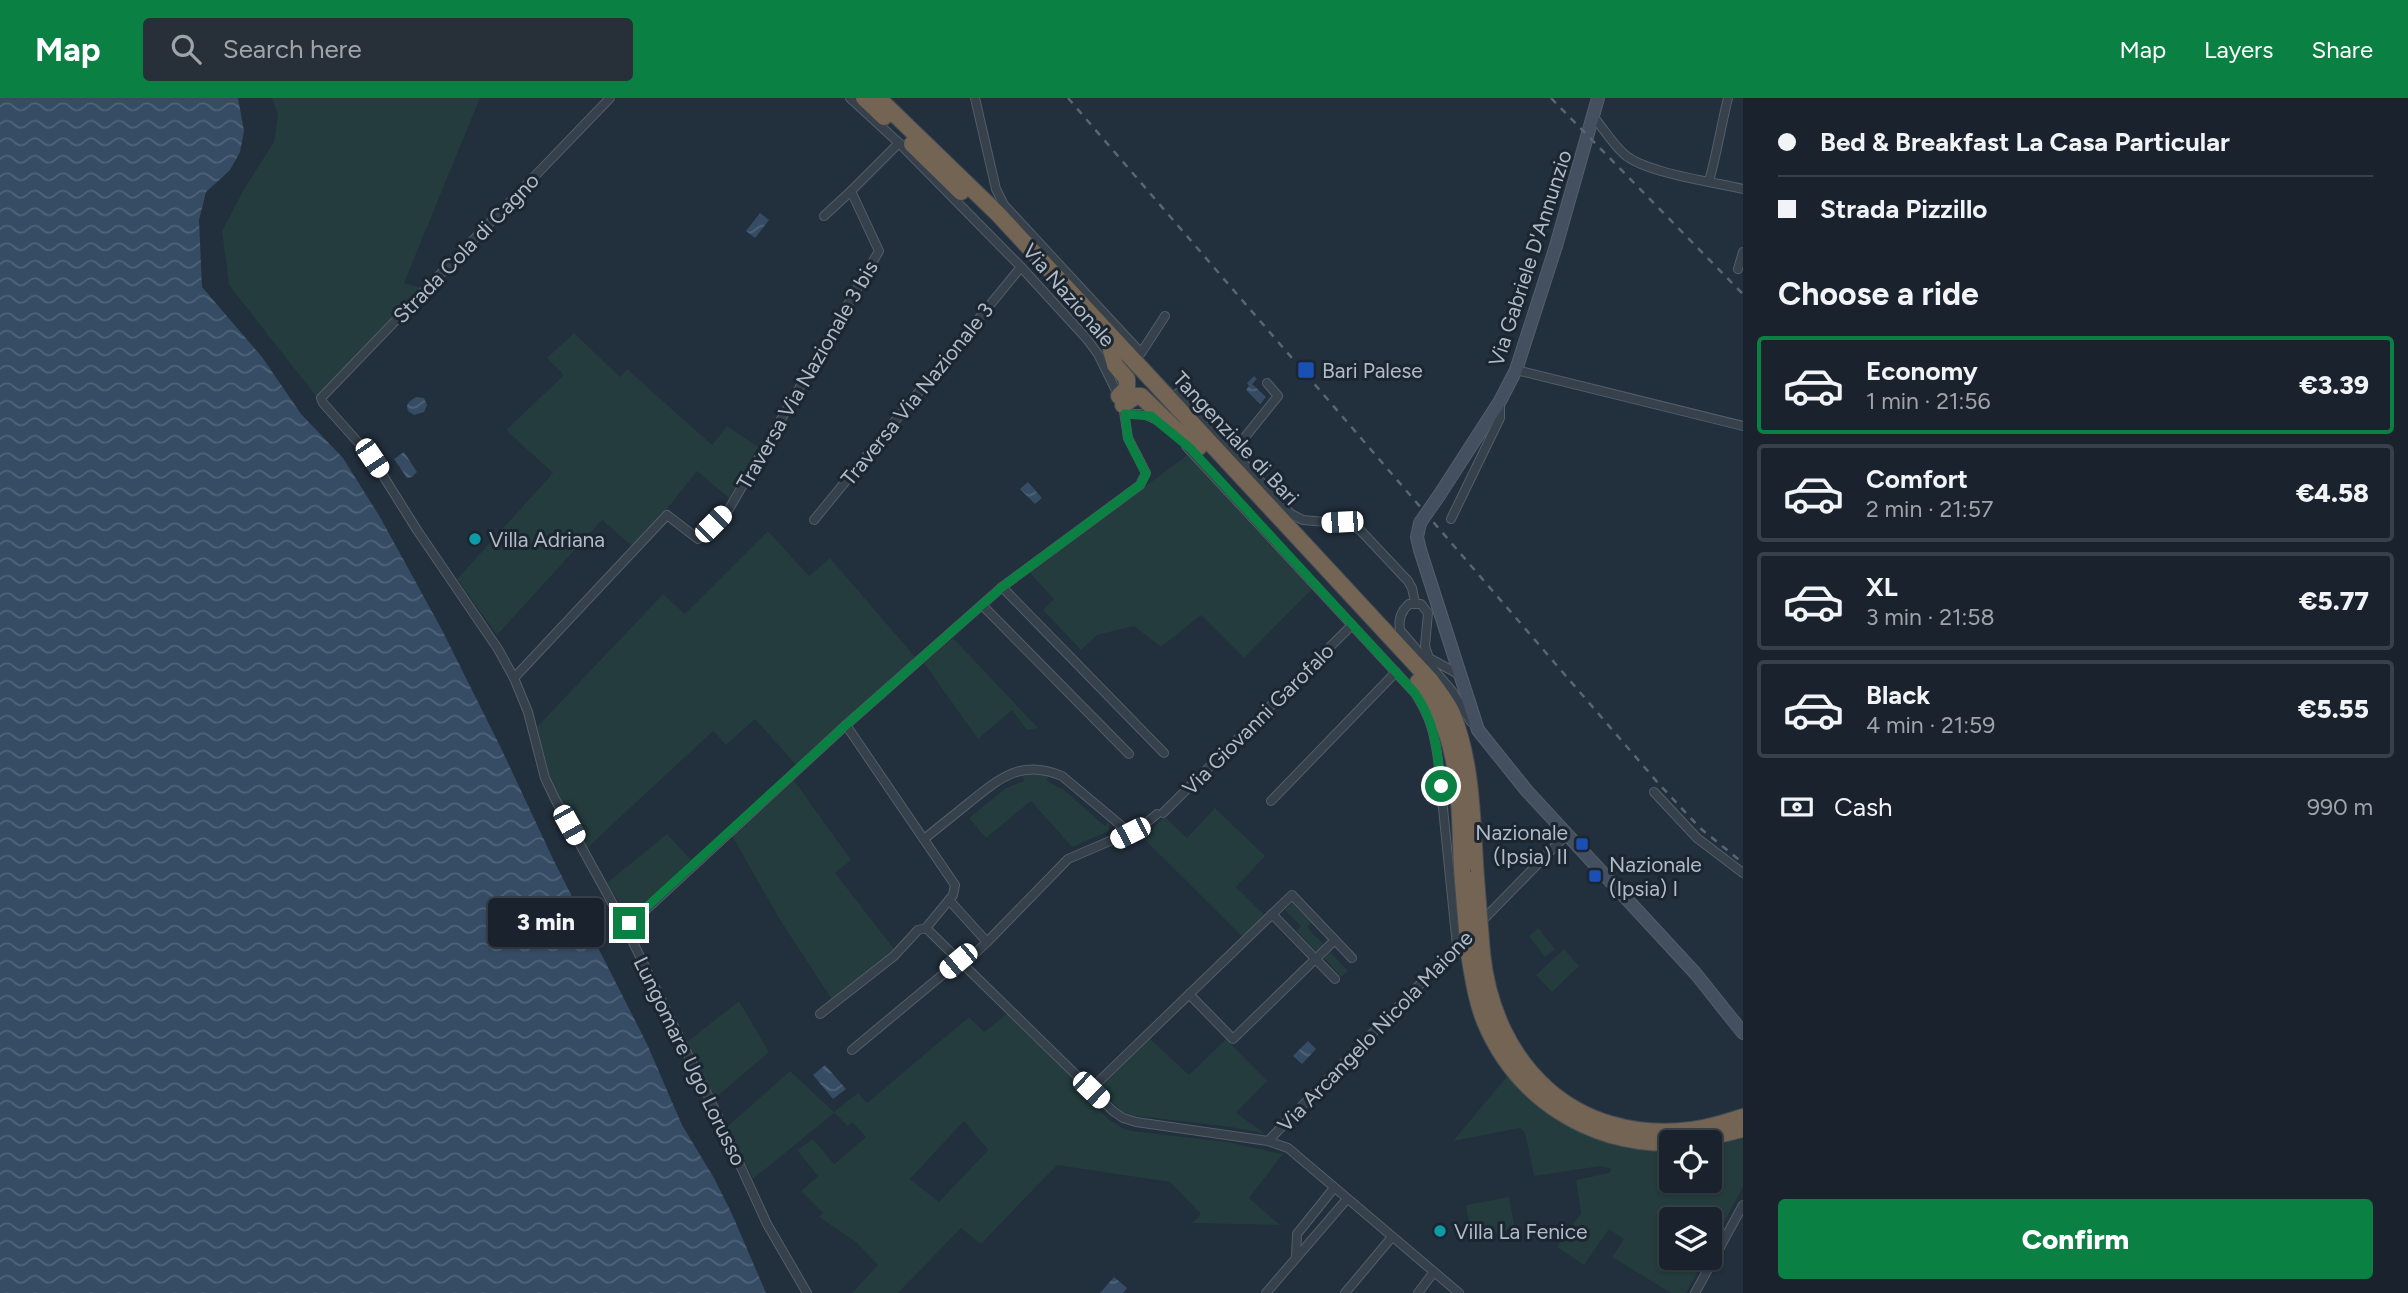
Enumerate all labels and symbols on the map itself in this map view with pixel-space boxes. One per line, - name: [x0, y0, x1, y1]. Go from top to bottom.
- street label: Via Gabriele D'Annunzio: [1483, 147, 1577, 369]
- street label: Strada Cola di Cagno: [388, 168, 544, 328]
- street label: Via Nazionale: [1018, 238, 1120, 352]
- street label: Traversa Via Nazionale 3 bis: [731, 256, 883, 494]
- street label: Traversa Via Nazionale 3: [836, 298, 998, 490]
- place label: Bari Palese: [1322, 358, 1423, 383]
- marker: Bari Palese: [1296, 360, 1316, 380]
- street label: Tangenziale di Bari: [1168, 366, 1304, 510]
- car: [352, 435, 393, 481]
- car: [691, 502, 736, 546]
- car: [1321, 510, 1364, 534]
- place label: Villa Adriana: [489, 527, 605, 552]
- marker: Villa Adriana: [467, 531, 483, 547]
- street label: Via Giovanni Garofalo: [1177, 638, 1339, 800]
- route start: [1425, 770, 1457, 802]
- car: [550, 802, 589, 848]
- car: [1107, 814, 1154, 852]
- place label: Nazionale (Ipsia) II: [1475, 820, 1568, 869]
- marker: Nazionale (Ipsia) II: [1574, 836, 1590, 852]
- place label: Nazionale (Ipsia) I: [1609, 852, 1702, 901]
- marker: Nazionale (Ipsia) I: [1587, 868, 1603, 884]
- callout: 3 min: [489, 898, 604, 948]
- route end: [613, 907, 645, 939]
- street label: Via Arcangelo Nicola Maione: [1272, 925, 1478, 1137]
- car: [936, 939, 981, 983]
- street label: Lungomare Ugo Lorusso: [628, 952, 752, 1170]
- car: [1069, 1068, 1114, 1112]
- place label: Villa La Fenice: [1454, 1219, 1588, 1244]
- marker: Villa La Fenice: [1432, 1223, 1448, 1239]

